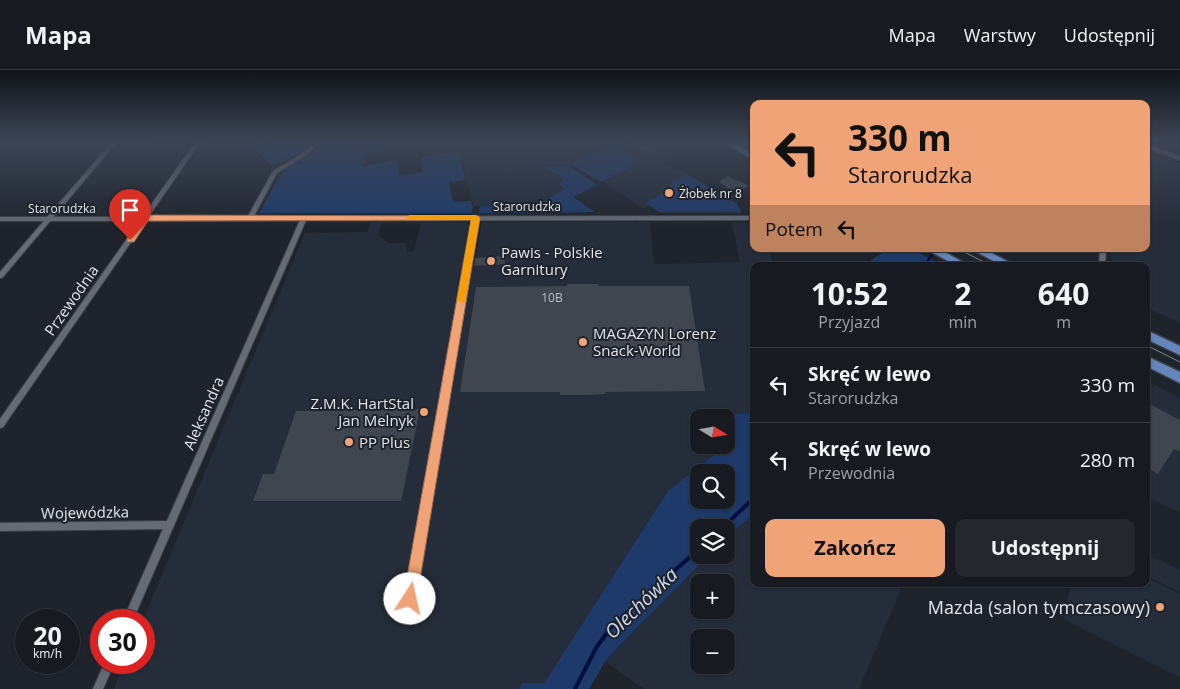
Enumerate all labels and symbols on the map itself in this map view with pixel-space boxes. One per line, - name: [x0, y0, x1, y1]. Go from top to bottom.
- place label: Żłobek nr 8: [679, 185, 742, 202]
- marker: Żłobek nr 8: [663, 187, 675, 199]
- pin: [109, 189, 151, 240]
- street label: Starorudzka: [493, 198, 561, 215]
- street label: Starorudzka: [28, 200, 96, 217]
- place label: Pawis - Polskie Garnitury: [501, 242, 603, 279]
- marker: Pawis - Polskie Garnitury: [485, 255, 497, 267]
- street label: Przewodnia: [39, 261, 103, 339]
- house number: 10B: [541, 289, 563, 306]
- place label: MAGAZYN Lorenz Snack-World: [593, 323, 716, 360]
- marker: MAGAZYN Lorenz Snack-World: [577, 336, 589, 348]
- street label: Aleksandra: [178, 373, 228, 453]
- place label: Z.M.K. HartStal Jan Melnyk: [310, 393, 414, 430]
- marker: Z.M.K. HartStal Jan Melnyk: [418, 406, 430, 418]
- north arrow: [690, 409, 735, 454]
- place label: PP Plus: [359, 432, 410, 452]
- marker: PP Plus: [343, 436, 355, 448]
- street label: Wojewódzka: [41, 501, 129, 523]
- water label: Olechówka: [599, 562, 683, 644]
- position arrow: [383, 572, 435, 624]
- place label: Mazda (salon tymczasowy): [928, 595, 1150, 619]
- marker: Mazda (salon tymczasowy): [1154, 601, 1166, 613]
- speed limit sign: 30: [90, 609, 155, 674]

